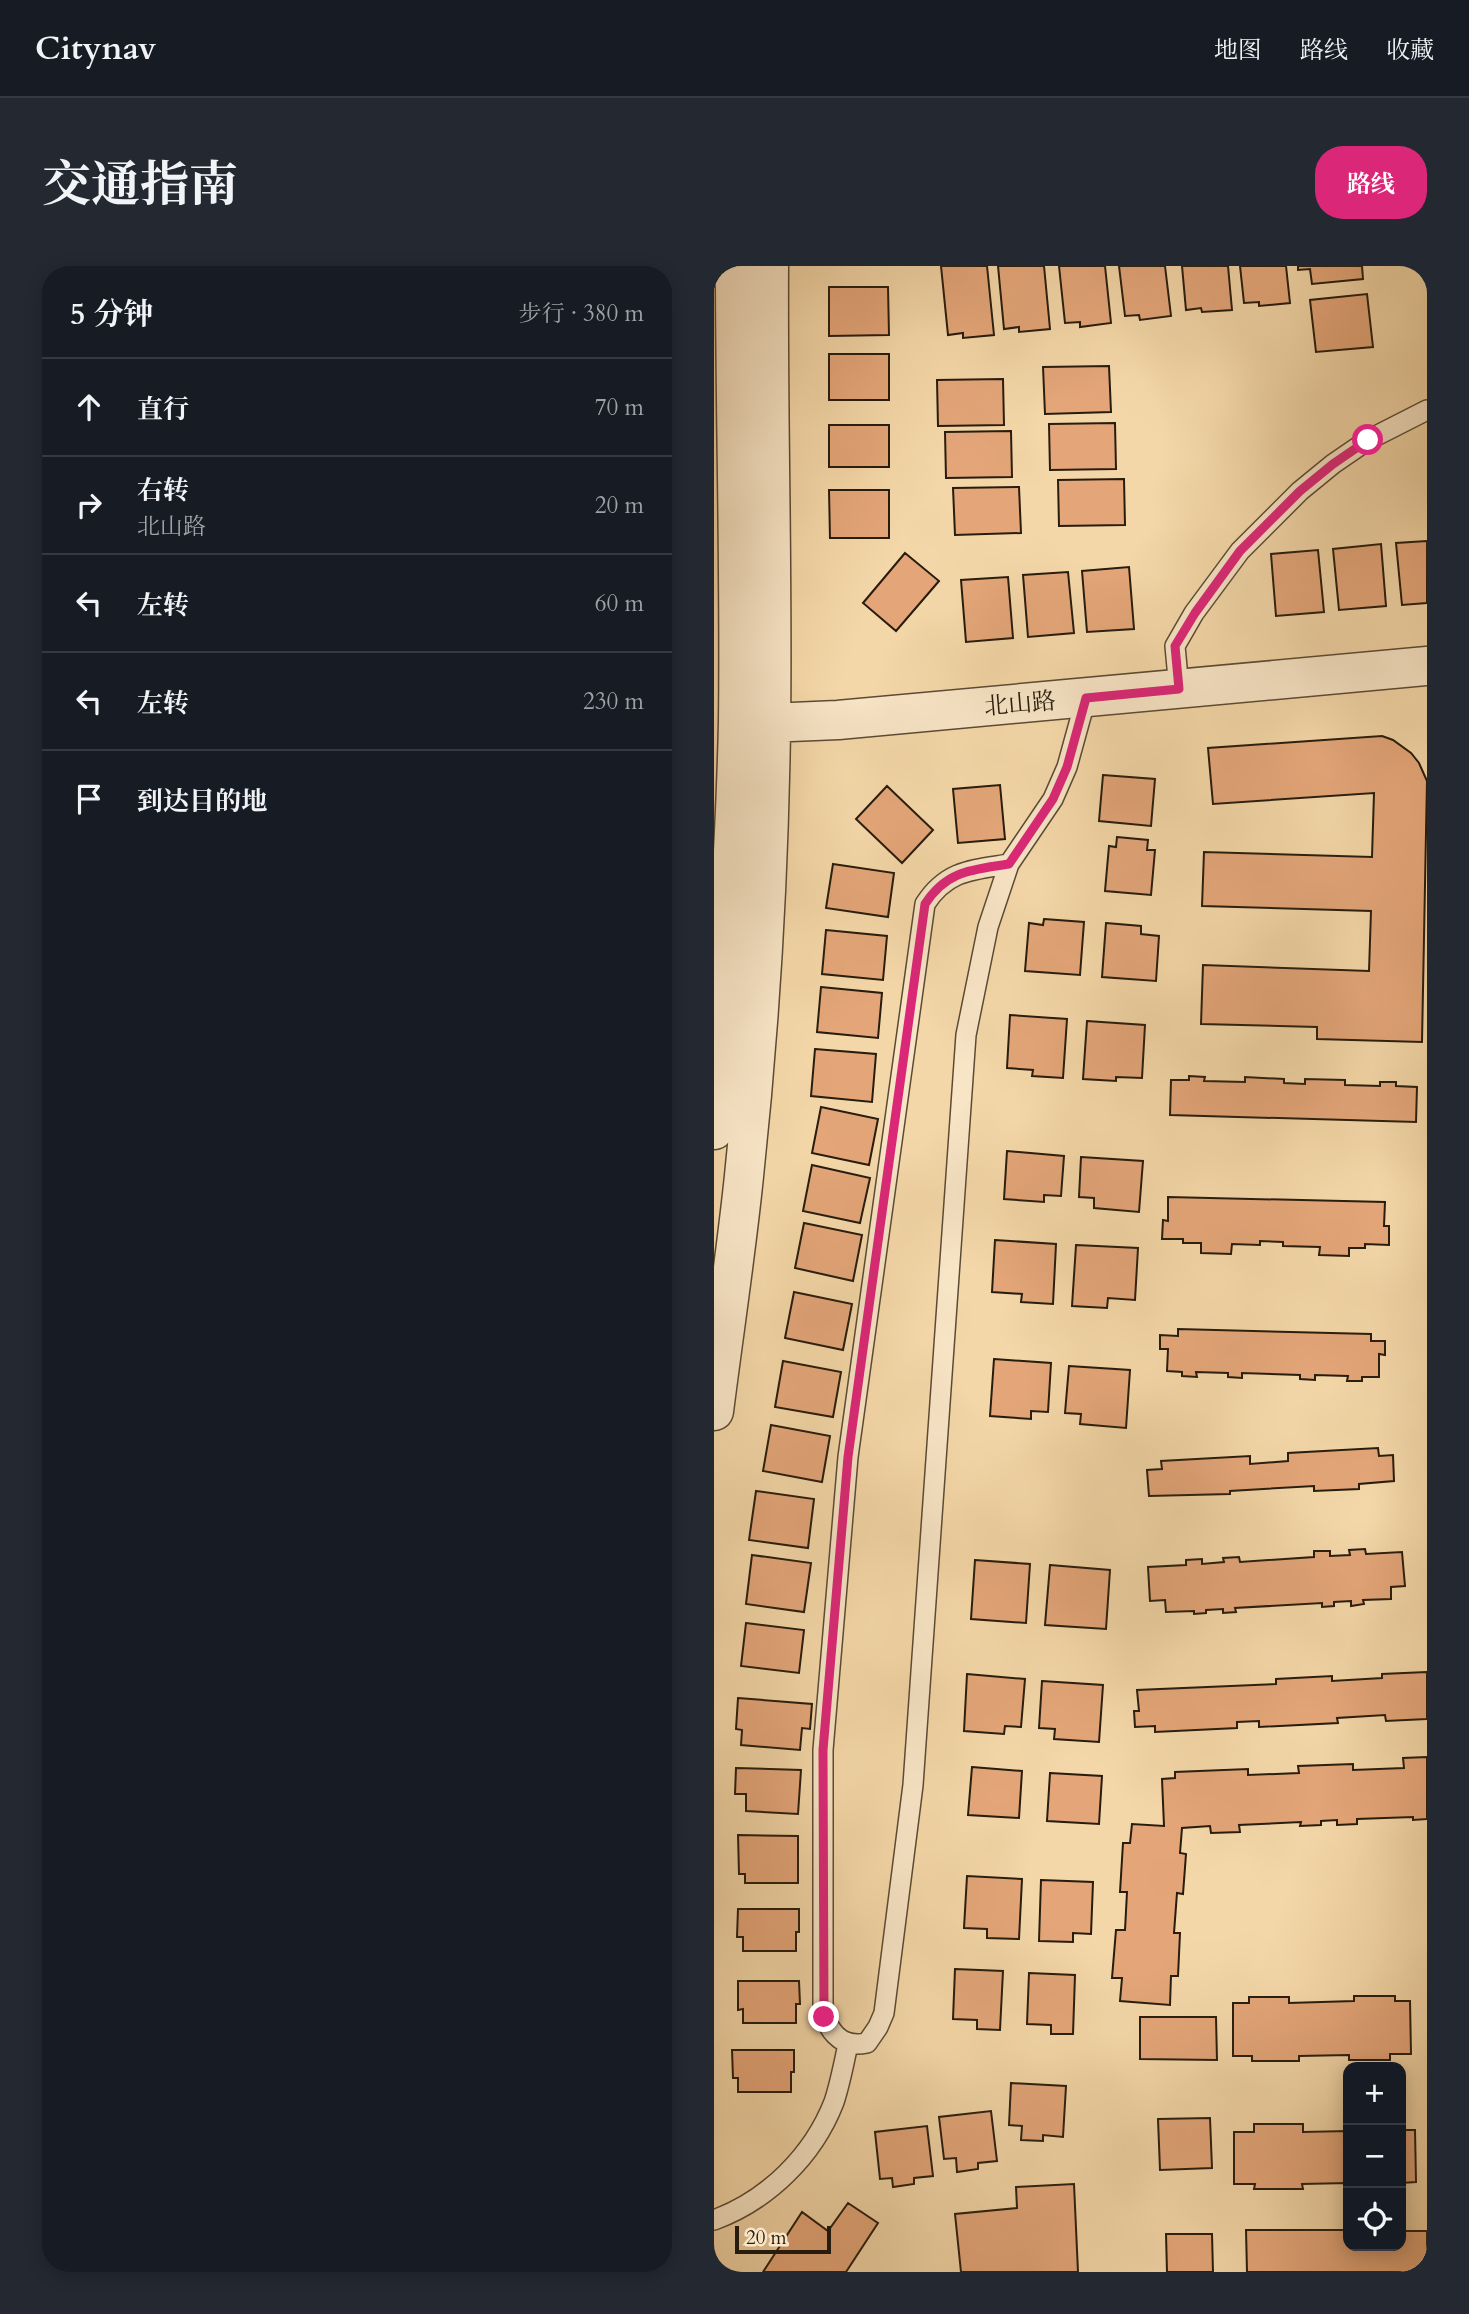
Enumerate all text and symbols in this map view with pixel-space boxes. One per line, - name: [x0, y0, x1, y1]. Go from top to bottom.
- text: Citynav: [35, 26, 156, 71]
- text: 地图: [1214, 34, 1262, 67]
- text: 路线: [1300, 34, 1348, 67]
- text: 收藏: [1386, 34, 1434, 67]
- button: 路线: [1315, 146, 1427, 219]
- text: 交通指南: [42, 152, 238, 219]
- text: 5 分钟: [70, 294, 153, 335]
- text: 步行 · 380 m: [519, 298, 644, 329]
- icon: ahead: [70, 388, 108, 426]
- text: 直行: [137, 392, 189, 427]
- text: 70 m: [595, 392, 644, 423]
- route start: [1352, 424, 1383, 455]
- text: 右转: [137, 473, 189, 508]
- icon: right: [70, 486, 108, 524]
- text: 20 m: [595, 490, 644, 521]
- text: 北山路: [137, 511, 206, 542]
- icon: left: [70, 584, 108, 622]
- text: 左转: [137, 588, 189, 623]
- text: 60 m: [595, 588, 644, 619]
- icon: left: [70, 682, 108, 720]
- street label: 北山路: [983, 684, 1057, 724]
- text: 左转: [137, 686, 189, 721]
- text: 230 m: [583, 686, 644, 717]
- icon: arrive: [70, 780, 108, 818]
- text: 到达目的地: [137, 784, 267, 819]
- route end: [808, 2001, 839, 2032]
- map controls: [1343, 2062, 1406, 2251]
- button: +: [1343, 2062, 1406, 2125]
- button: −: [1343, 2125, 1406, 2188]
- button: locate: [1343, 2188, 1406, 2251]
- scale bar: [735, 2223, 831, 2255]
- text: 20 m: [746, 2225, 787, 2251]

